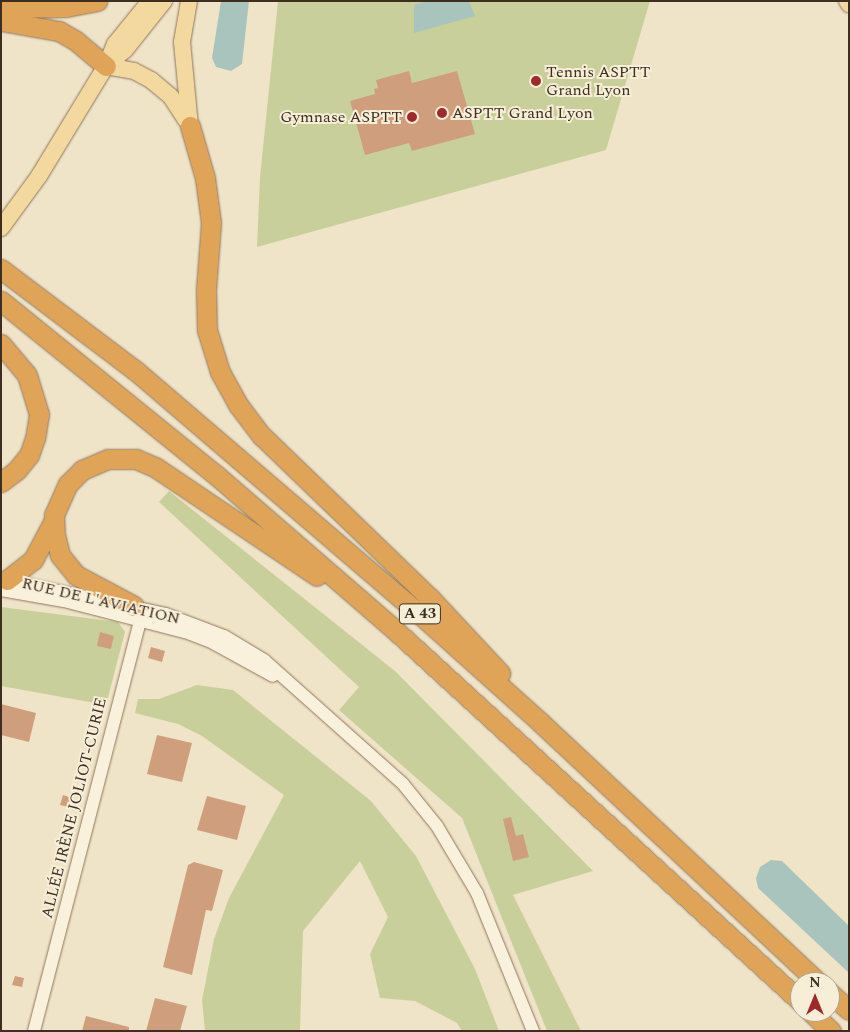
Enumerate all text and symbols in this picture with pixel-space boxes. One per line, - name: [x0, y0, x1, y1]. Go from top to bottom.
- place label: Tennis ASPTT Grand Lyon: [546, 62, 651, 100]
- marker: Tennis ASPTT Grand Lyon: [530, 75, 542, 87]
- place label: ASPTT Grand Lyon: [452, 103, 593, 123]
- place label: Gymnase ASPTT: [280, 107, 402, 127]
- marker: ASPTT Grand Lyon: [436, 107, 448, 119]
- marker: Gymnase ASPTT: [406, 111, 418, 123]
- street label: RUE DE L'AVIATION: [20, 573, 182, 629]
- road number: A 43: [399, 602, 441, 626]
- street label: ALLÉE IRÈNE JOLIOT-CURIE: [37, 696, 111, 920]
- north arrow: [790, 972, 840, 1022]
- text: N: [809, 972, 821, 993]

